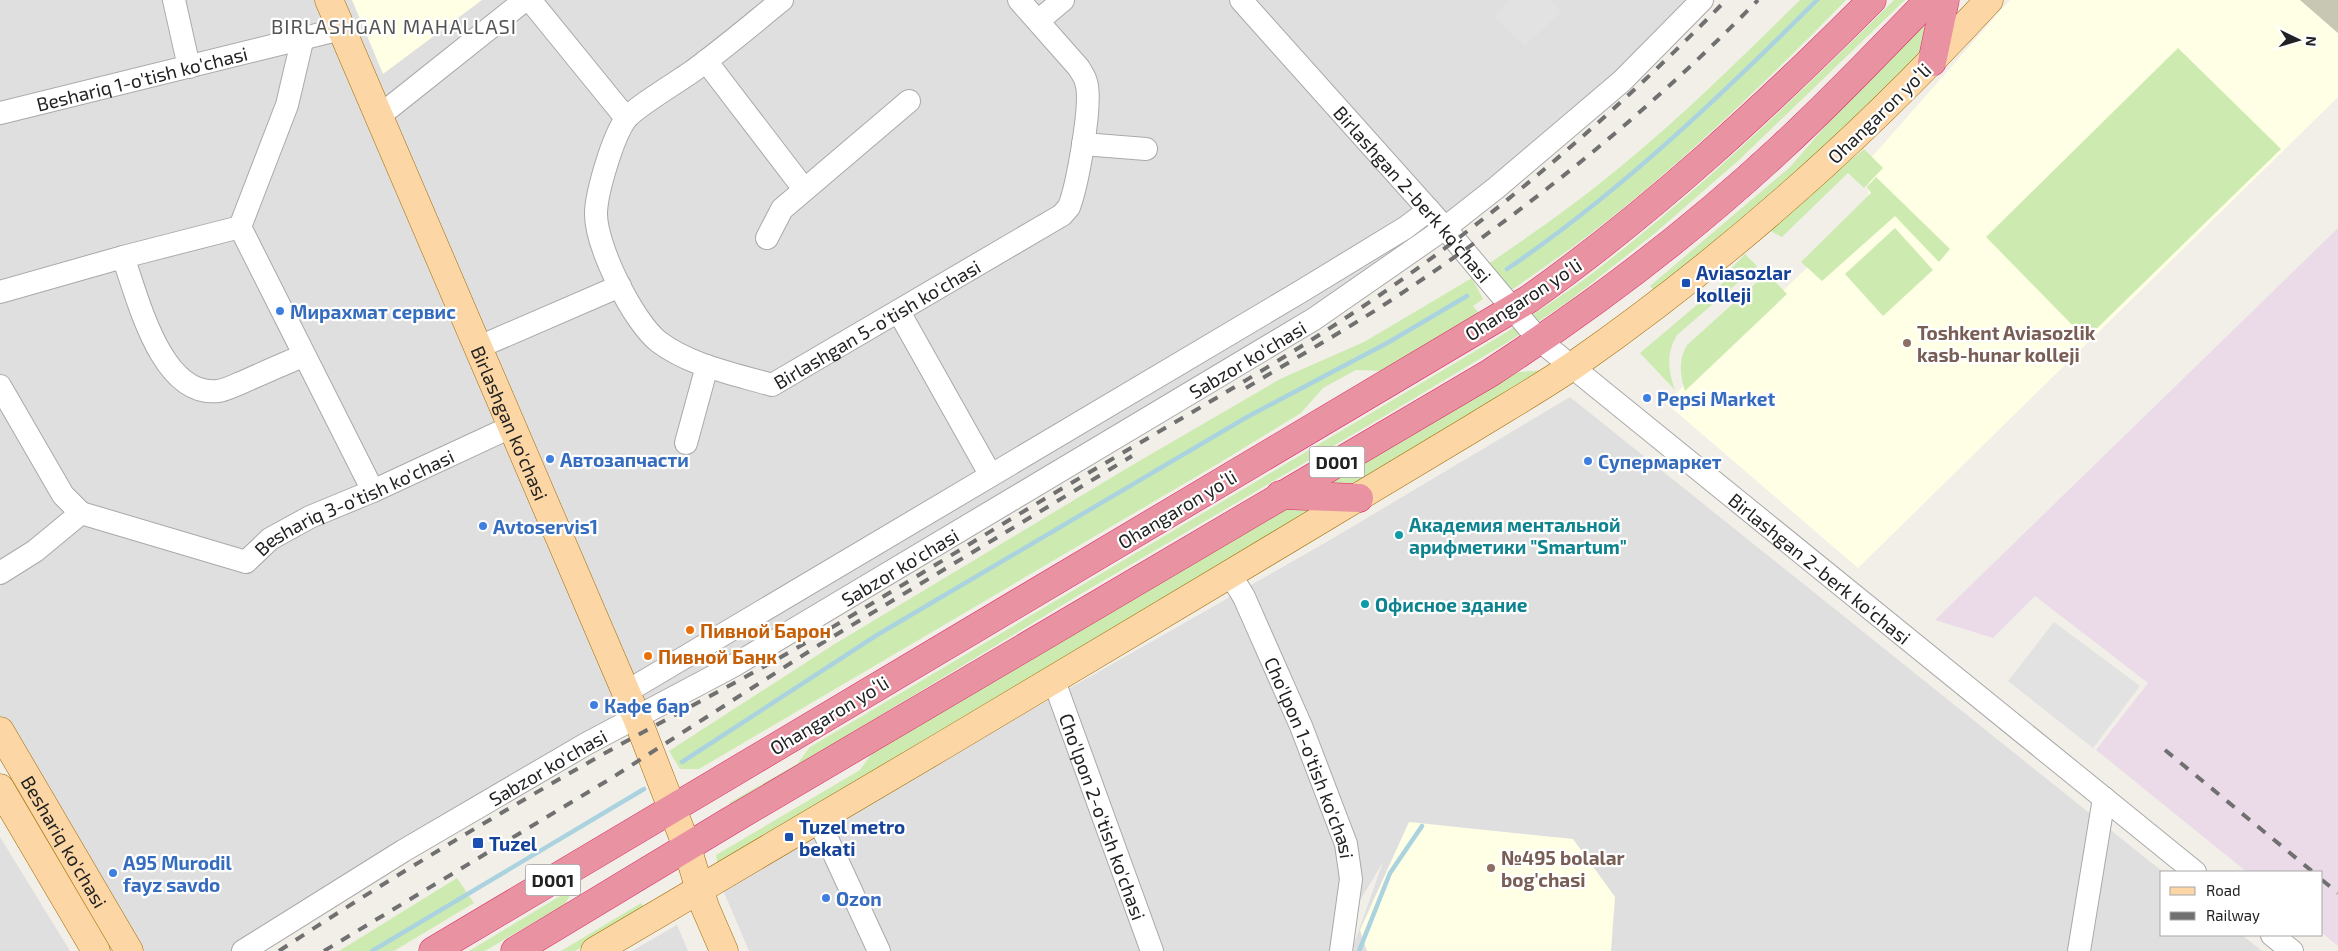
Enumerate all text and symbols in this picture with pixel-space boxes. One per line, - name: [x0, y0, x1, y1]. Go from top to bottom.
- district label: BIRLASHGAN MAHALLASI: [271, 14, 517, 38]
- north arrow: [2273, 15, 2323, 65]
- text: N: [2303, 35, 2320, 47]
- street label: Beshariq 1-o'tish ko'chasi: [34, 41, 250, 115]
- street label: Ohangaron yoʻli: [1823, 58, 1935, 168]
- street label: Birlashgan 2-berk ko'chasi: [1329, 101, 1497, 287]
- street label: Ohangaron yoʻli: [1460, 253, 1586, 345]
- street label: Birlashgan 5-o'tish ko'chasi: [769, 254, 984, 393]
- place label: Aviasozlar kolleji: [1696, 261, 1791, 306]
- marker: Aviasozlar kolleji: [1680, 277, 1692, 289]
- place label: Мирахмат сервис: [290, 300, 456, 323]
- marker: Мирахмат сервис: [274, 305, 286, 317]
- street label: Sabzor ko'chasi: [1184, 315, 1310, 403]
- place label: Toshkent Aviasozlik kasb-hunar kolleji: [1917, 321, 2096, 366]
- marker: Toshkent Aviasozlik kasb-hunar kolleji: [1901, 337, 1913, 349]
- street label: Birlashgan ko'chasi: [467, 342, 554, 503]
- place label: Pepsi Market: [1657, 387, 1776, 410]
- marker: Pepsi Market: [1641, 392, 1653, 404]
- street label: Beshariq 3-o'tish ko'chasi: [249, 444, 457, 560]
- road number: D001: [1310, 447, 1364, 478]
- place label: Автозапчасти: [560, 448, 689, 471]
- place label: Супермаркет: [1598, 450, 1722, 473]
- marker: Автозапчасти: [544, 453, 556, 465]
- marker: Супермаркет: [1582, 455, 1594, 467]
- street label: Ohangaron yoʻli: [1113, 464, 1241, 554]
- street label: Birlashgan 2-berk ko'chasi: [1724, 487, 1916, 648]
- place label: Академия ментальной арифметики "Smartum": [1409, 513, 1627, 558]
- place label: Avtoservis1: [493, 515, 598, 538]
- marker: Avtoservis1: [477, 520, 489, 532]
- street label: Sabzor ko'chasi: [837, 523, 962, 610]
- marker: Академия ментальной арифметики "Smartum": [1393, 529, 1405, 541]
- place label: Офисное здание: [1375, 593, 1528, 616]
- marker: Офисное здание: [1359, 598, 1371, 610]
- place label: Пивной Барон: [700, 619, 831, 642]
- marker: Пивной Барон: [684, 624, 696, 636]
- place label: Пивной Банк: [658, 645, 777, 668]
- marker: Пивной Банк: [642, 650, 654, 662]
- street label: Cho'lpon 1-o'tish ko'chasi: [1260, 653, 1359, 860]
- street label: Ohangaron yoʻli: [765, 670, 893, 760]
- place label: Кафе бар: [604, 694, 690, 717]
- marker: Кафе бар: [588, 699, 600, 711]
- street label: Cho'lpon 2-o'tish ko'chasi: [1055, 710, 1151, 923]
- street label: Sabzor ko'chasi: [484, 724, 610, 810]
- street label: Beshariq ko'chasi: [17, 771, 112, 912]
- place label: Tuzel metro bekati: [799, 815, 905, 860]
- marker: Tuzel metro bekati: [783, 831, 795, 843]
- place label: Tuzel: [489, 832, 538, 855]
- marker: Tuzel: [471, 836, 485, 850]
- place label: №495 bolalar bog'chasi: [1501, 846, 1625, 891]
- place label: A95 Murodil fayz savdo: [123, 851, 233, 897]
- marker: №495 bolalar bog'chasi: [1485, 862, 1497, 874]
- road number: D001: [526, 864, 580, 896]
- marker: A95 Murodil fayz savdo: [107, 867, 119, 879]
- legend: [2160, 871, 2323, 936]
- text: Road: [2206, 881, 2241, 899]
- place label: Ozon: [836, 887, 882, 910]
- marker: Ozon: [820, 892, 832, 904]
- text: Railway: [2206, 906, 2260, 924]

